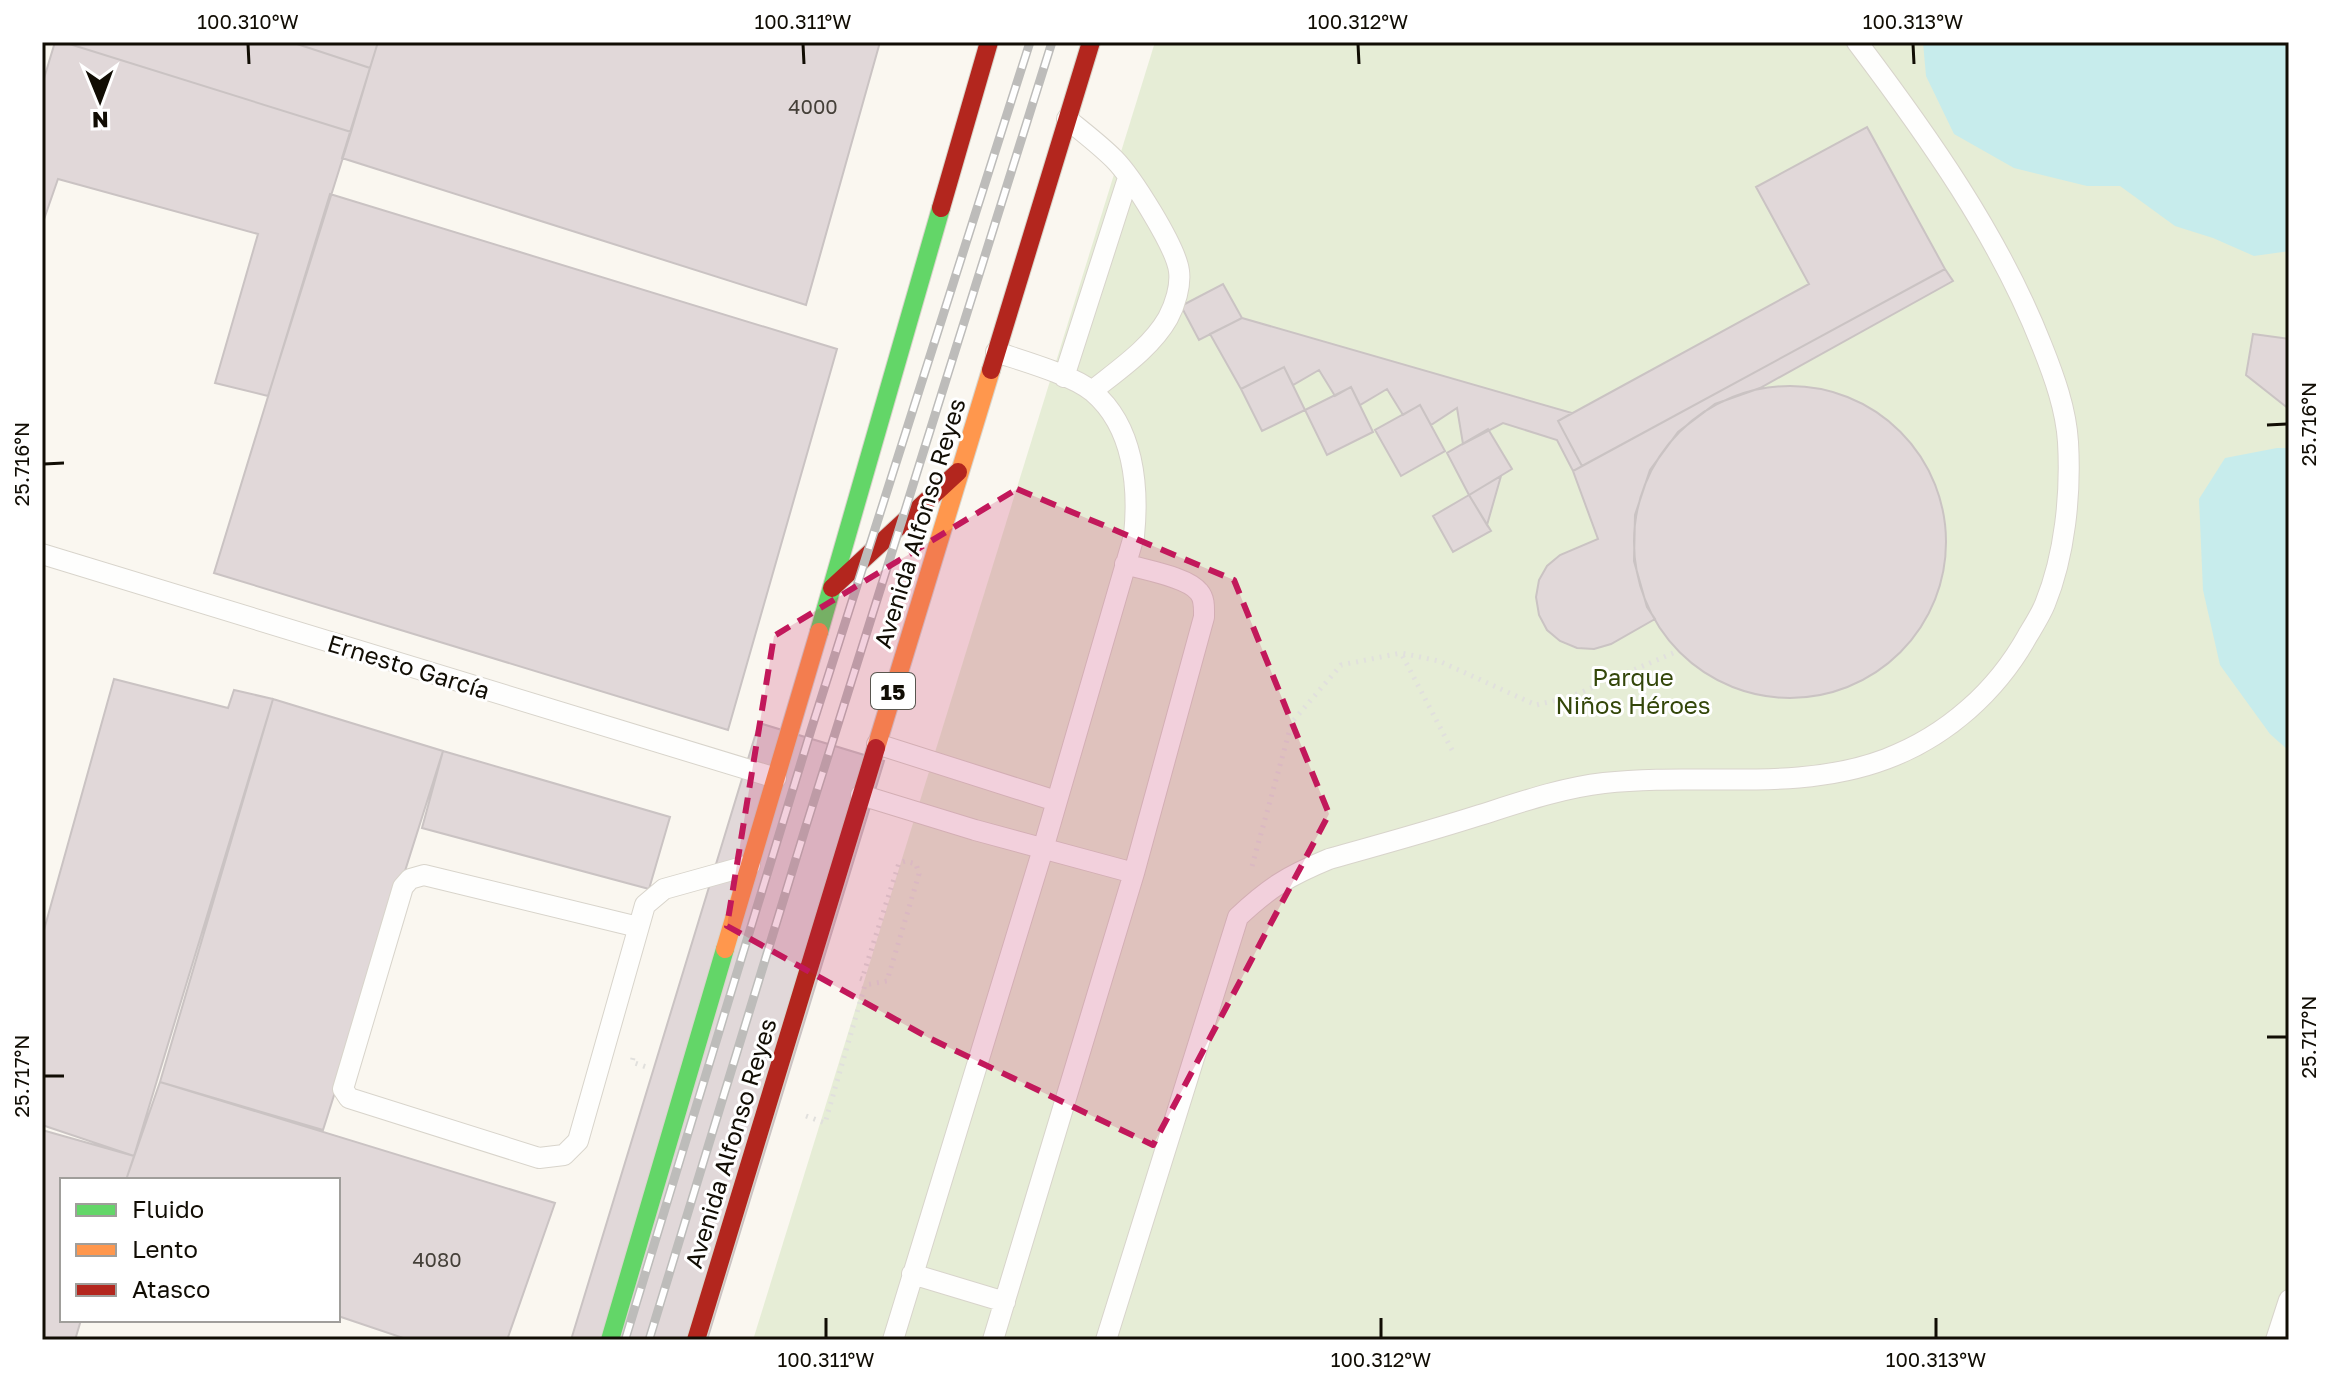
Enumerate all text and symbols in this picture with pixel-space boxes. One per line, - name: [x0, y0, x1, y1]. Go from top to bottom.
- text: 100.310°W: [197, 9, 299, 33]
- text: 100.311°W: [755, 9, 852, 33]
- text: 100.312°W: [1308, 9, 1408, 33]
- text: 100.313°W: [1863, 9, 1963, 33]
- north arrow: [60, 60, 140, 140]
- house number: 4000: [788, 94, 838, 118]
- text: N: [92, 107, 109, 134]
- text: 25.716°N: [2296, 382, 2320, 466]
- street label: Avenida Alfonso Reyes: [867, 395, 971, 651]
- text: 25.716°N: [9, 422, 33, 506]
- street label: Ernesto García: [324, 628, 494, 704]
- park label: Parque Niños Héroes: [1556, 662, 1710, 719]
- road number: 15: [871, 673, 915, 709]
- text: 25.717°N: [2296, 995, 2320, 1079]
- street label: Avenida Alfonso Reyes: [678, 1015, 782, 1271]
- text: 25.717°N: [9, 1034, 33, 1118]
- legend: [60, 1178, 340, 1322]
- text: Fluido: [132, 1194, 204, 1223]
- text: Lento: [132, 1234, 198, 1263]
- house number: 4080: [412, 1247, 462, 1271]
- text: Atasco: [132, 1274, 210, 1303]
- text: 100.311°W: [778, 1347, 875, 1371]
- text: 100.312°W: [1331, 1347, 1431, 1371]
- text: 100.313°W: [1886, 1347, 1986, 1371]

